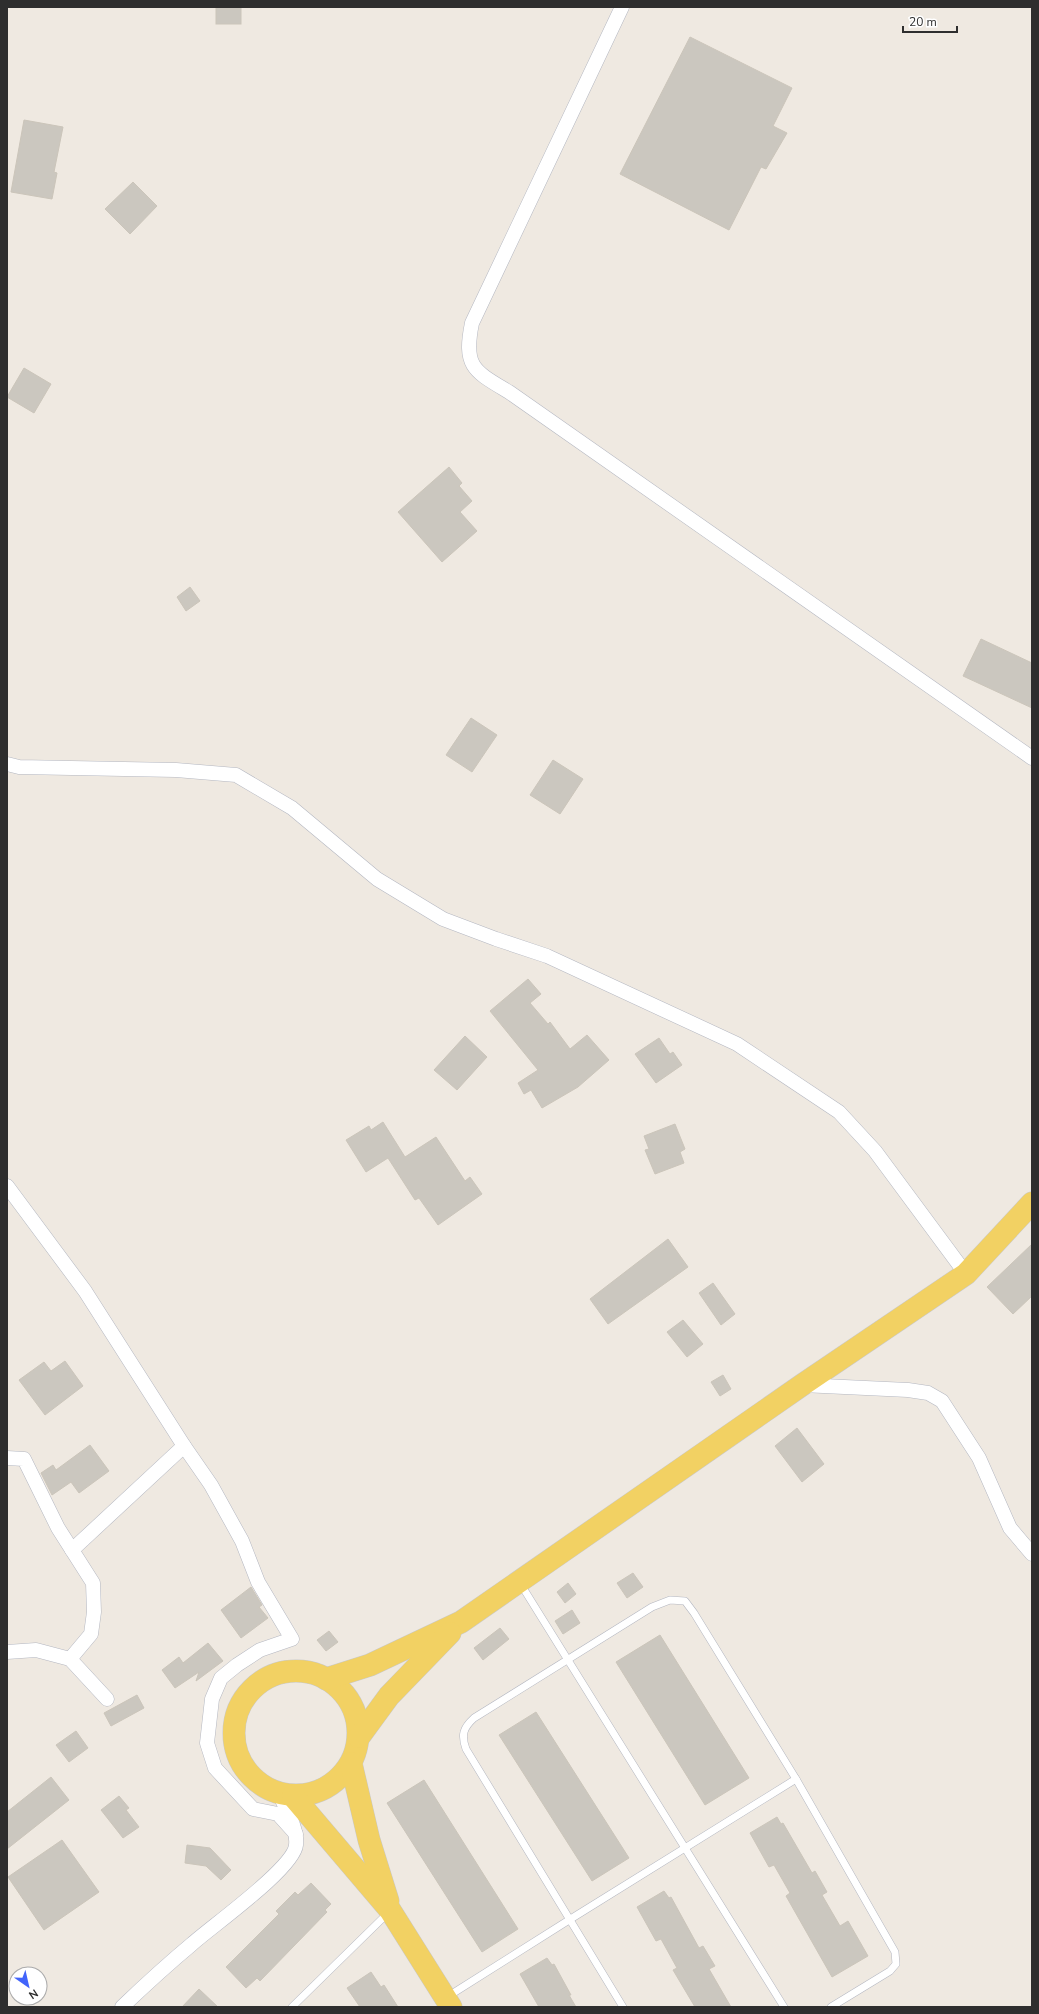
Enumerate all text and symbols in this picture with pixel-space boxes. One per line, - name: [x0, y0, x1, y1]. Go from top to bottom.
- scale bar: [903, 8, 957, 34]
- text: 20 m: [909, 14, 937, 30]
- north arrow: [8, 1966, 48, 2006]
- text: N: [26, 1985, 41, 2002]

